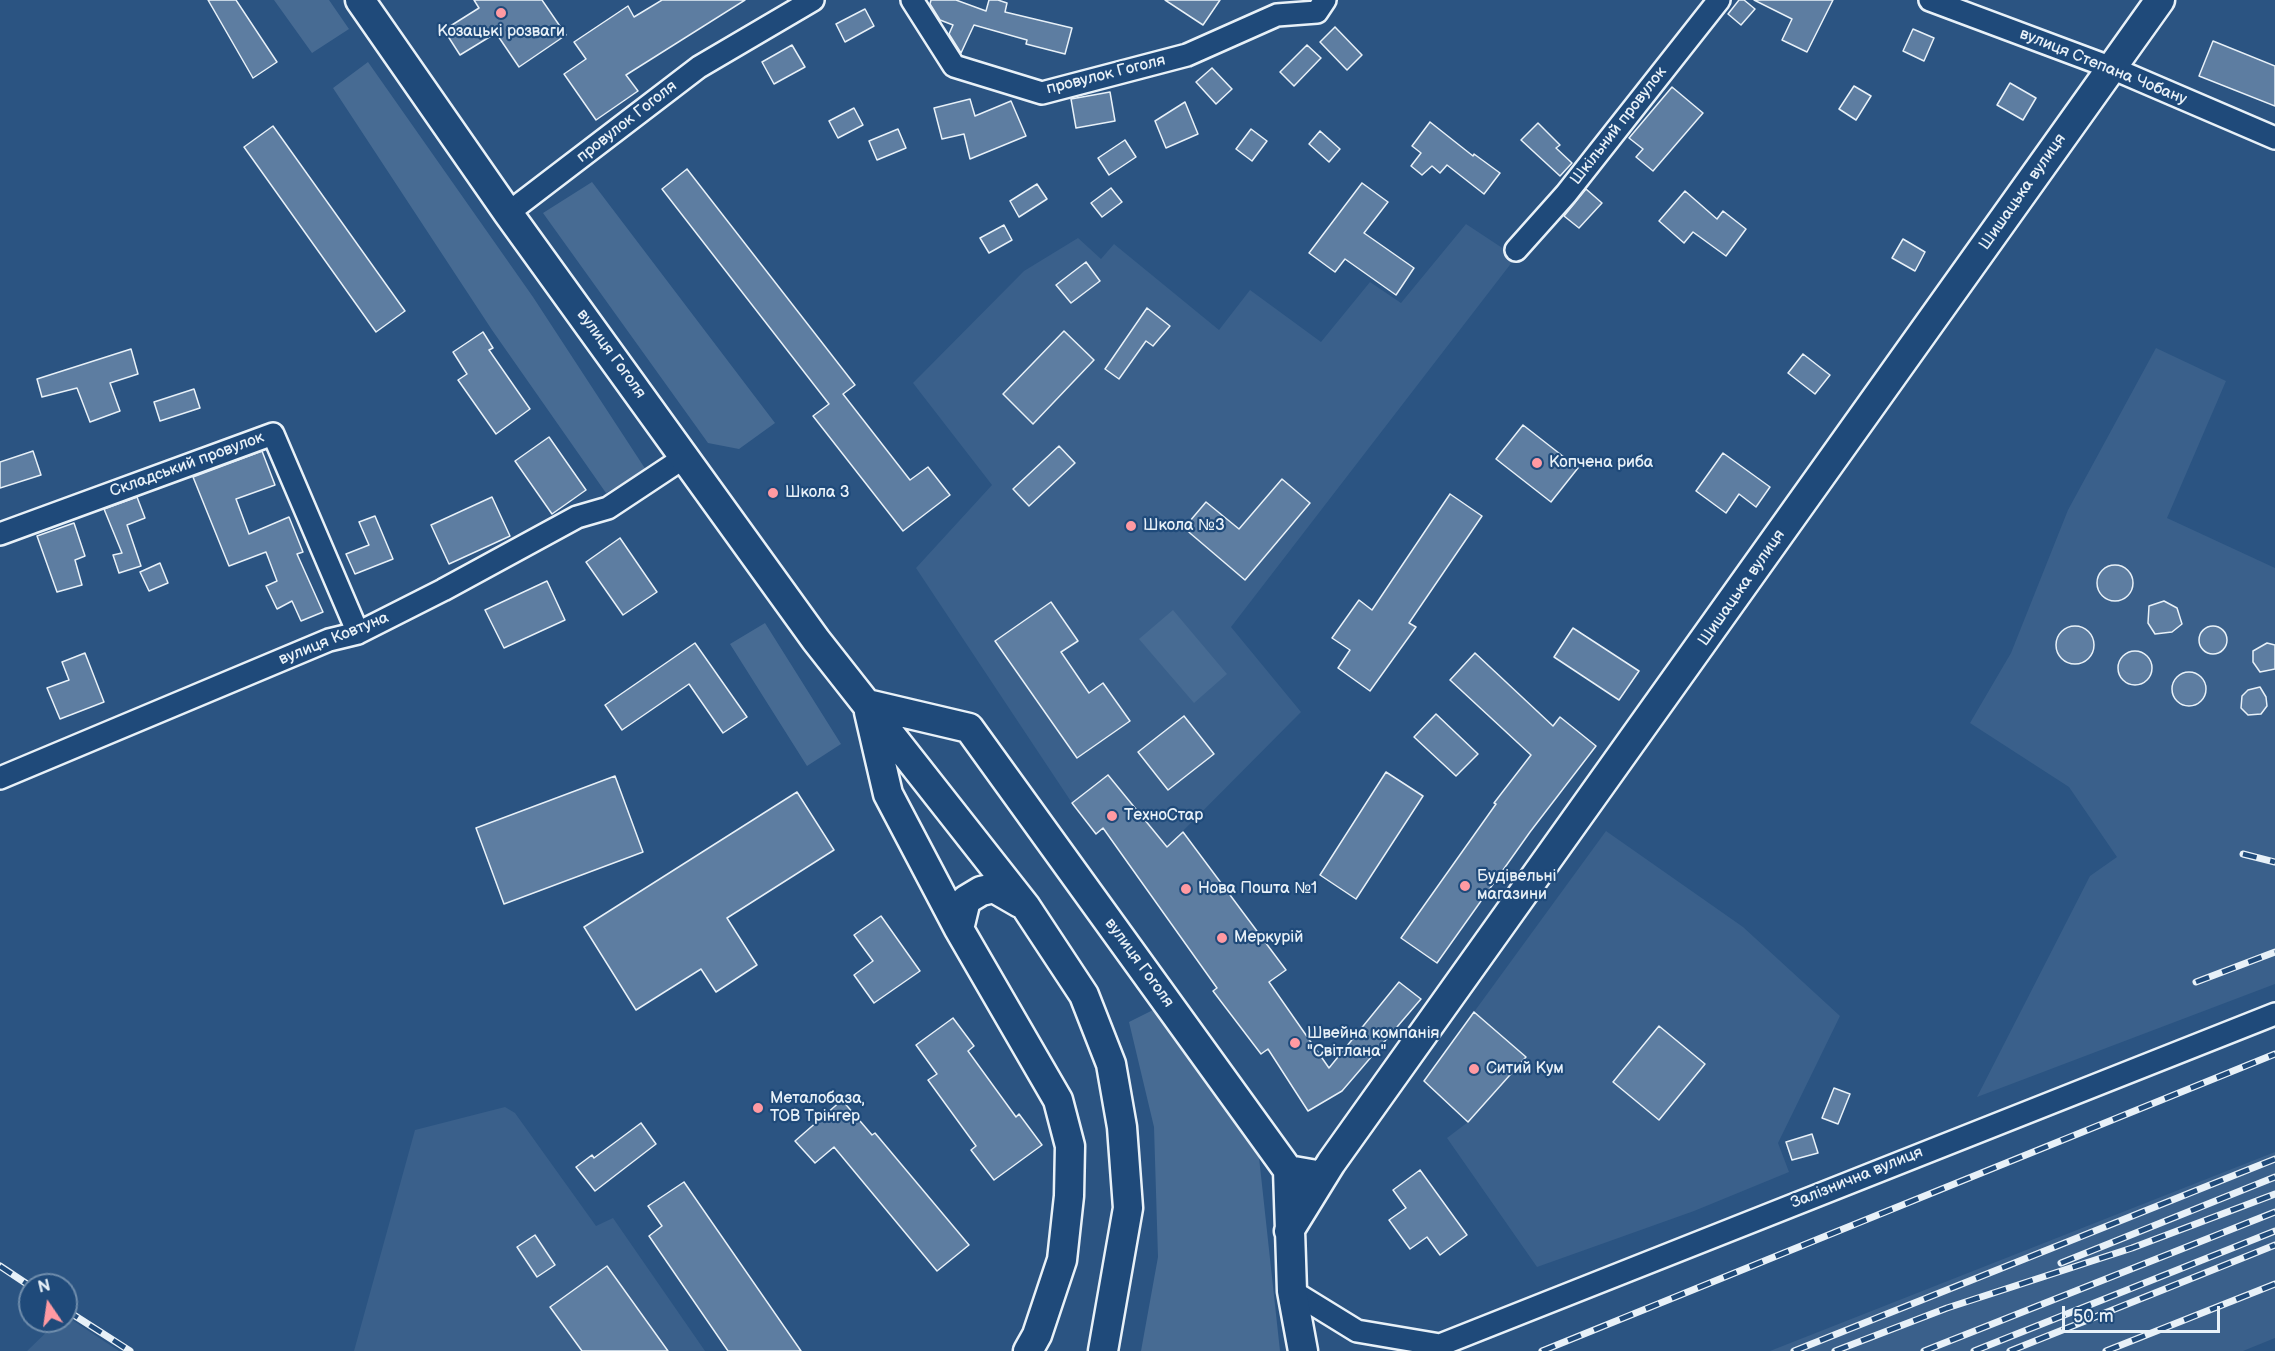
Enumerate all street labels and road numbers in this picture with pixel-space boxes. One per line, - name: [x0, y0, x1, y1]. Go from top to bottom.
- street label: вулиця Степана Чобану: [2017, 25, 2189, 109]
- street label: провулок Гоголя: [1045, 51, 1167, 99]
- street label: Шкільний провулок: [1567, 63, 1671, 189]
- street label: провулок Гоголя: [573, 77, 681, 167]
- street label: Шишацька вулиця: [1976, 130, 2070, 254]
- street label: вулиця Гоголя: [572, 306, 650, 402]
- street label: Складський провулок: [107, 428, 267, 502]
- street label: Шишацька вулиця: [1695, 526, 1789, 650]
- street label: вулиця Ковтуна: [276, 608, 392, 670]
- street label: вулиця Гоголя: [1100, 915, 1178, 1011]
- street label: Залізнична вулиця: [1788, 1143, 1926, 1213]

